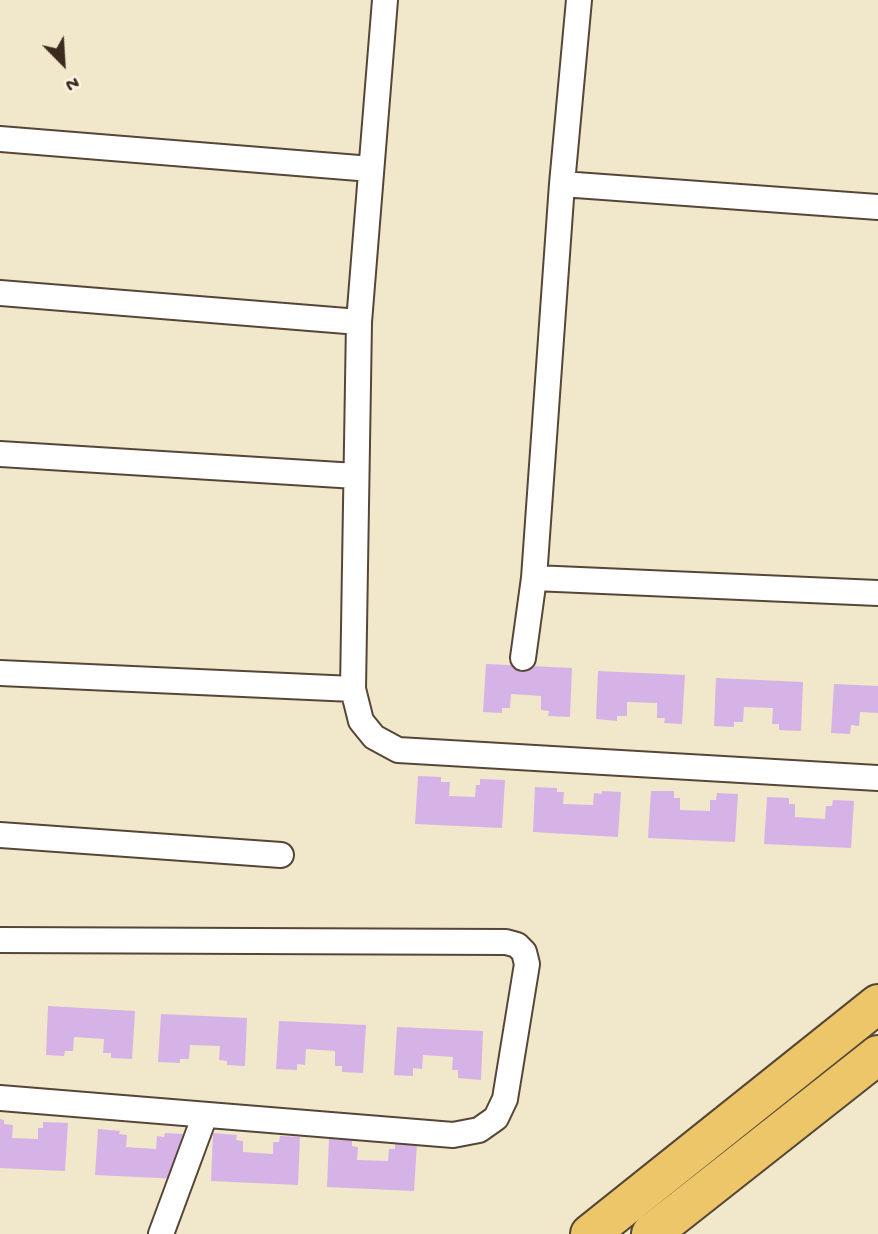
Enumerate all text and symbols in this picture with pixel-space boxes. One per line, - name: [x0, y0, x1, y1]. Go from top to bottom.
- north arrow: [28, 28, 98, 98]
- text: N: [61, 70, 82, 96]

